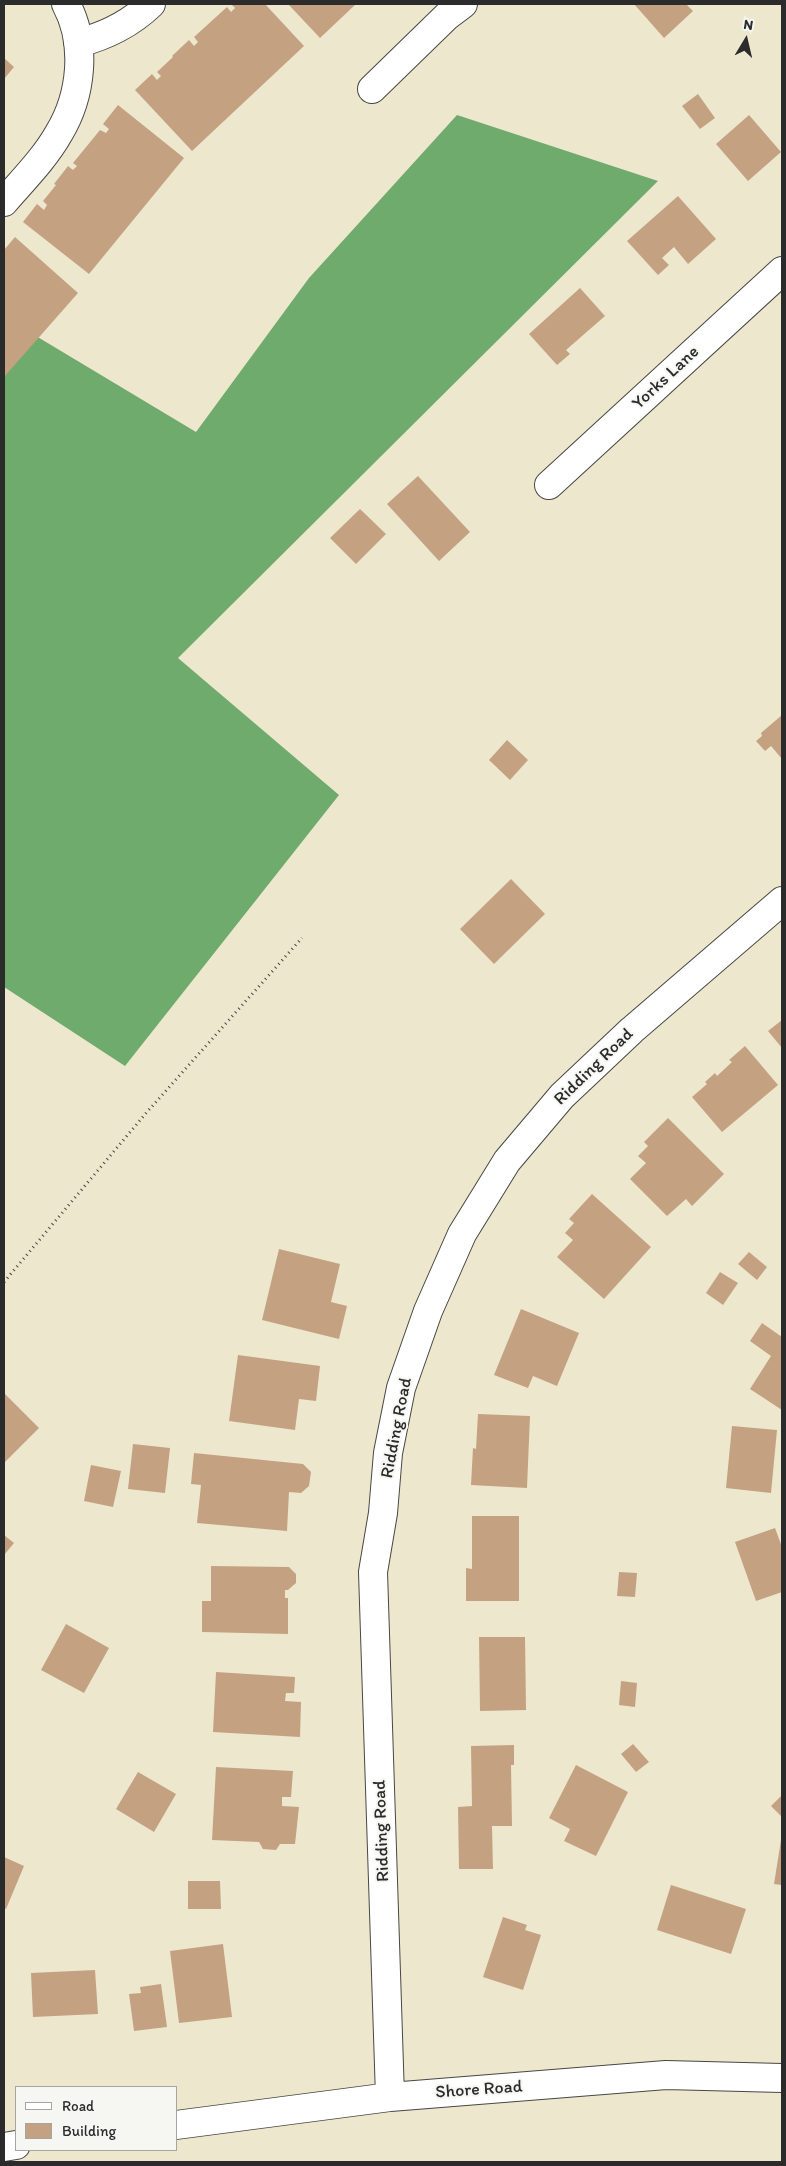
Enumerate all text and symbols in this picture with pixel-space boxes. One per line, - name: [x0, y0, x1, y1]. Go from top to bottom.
- north arrow: [721, 15, 771, 65]
- text: N: [742, 16, 754, 34]
- street label: Yorks Lane: [628, 341, 704, 415]
- street label: Ridding Road: [550, 1024, 638, 1110]
- street label: Ridding Road: [377, 1376, 417, 1480]
- street label: Ridding Road: [369, 1780, 395, 1882]
- street label: Shore Road: [435, 2076, 523, 2104]
- legend: [15, 2086, 178, 2151]
- text: Road: [62, 2097, 94, 2115]
- text: Building: [62, 2122, 116, 2140]

